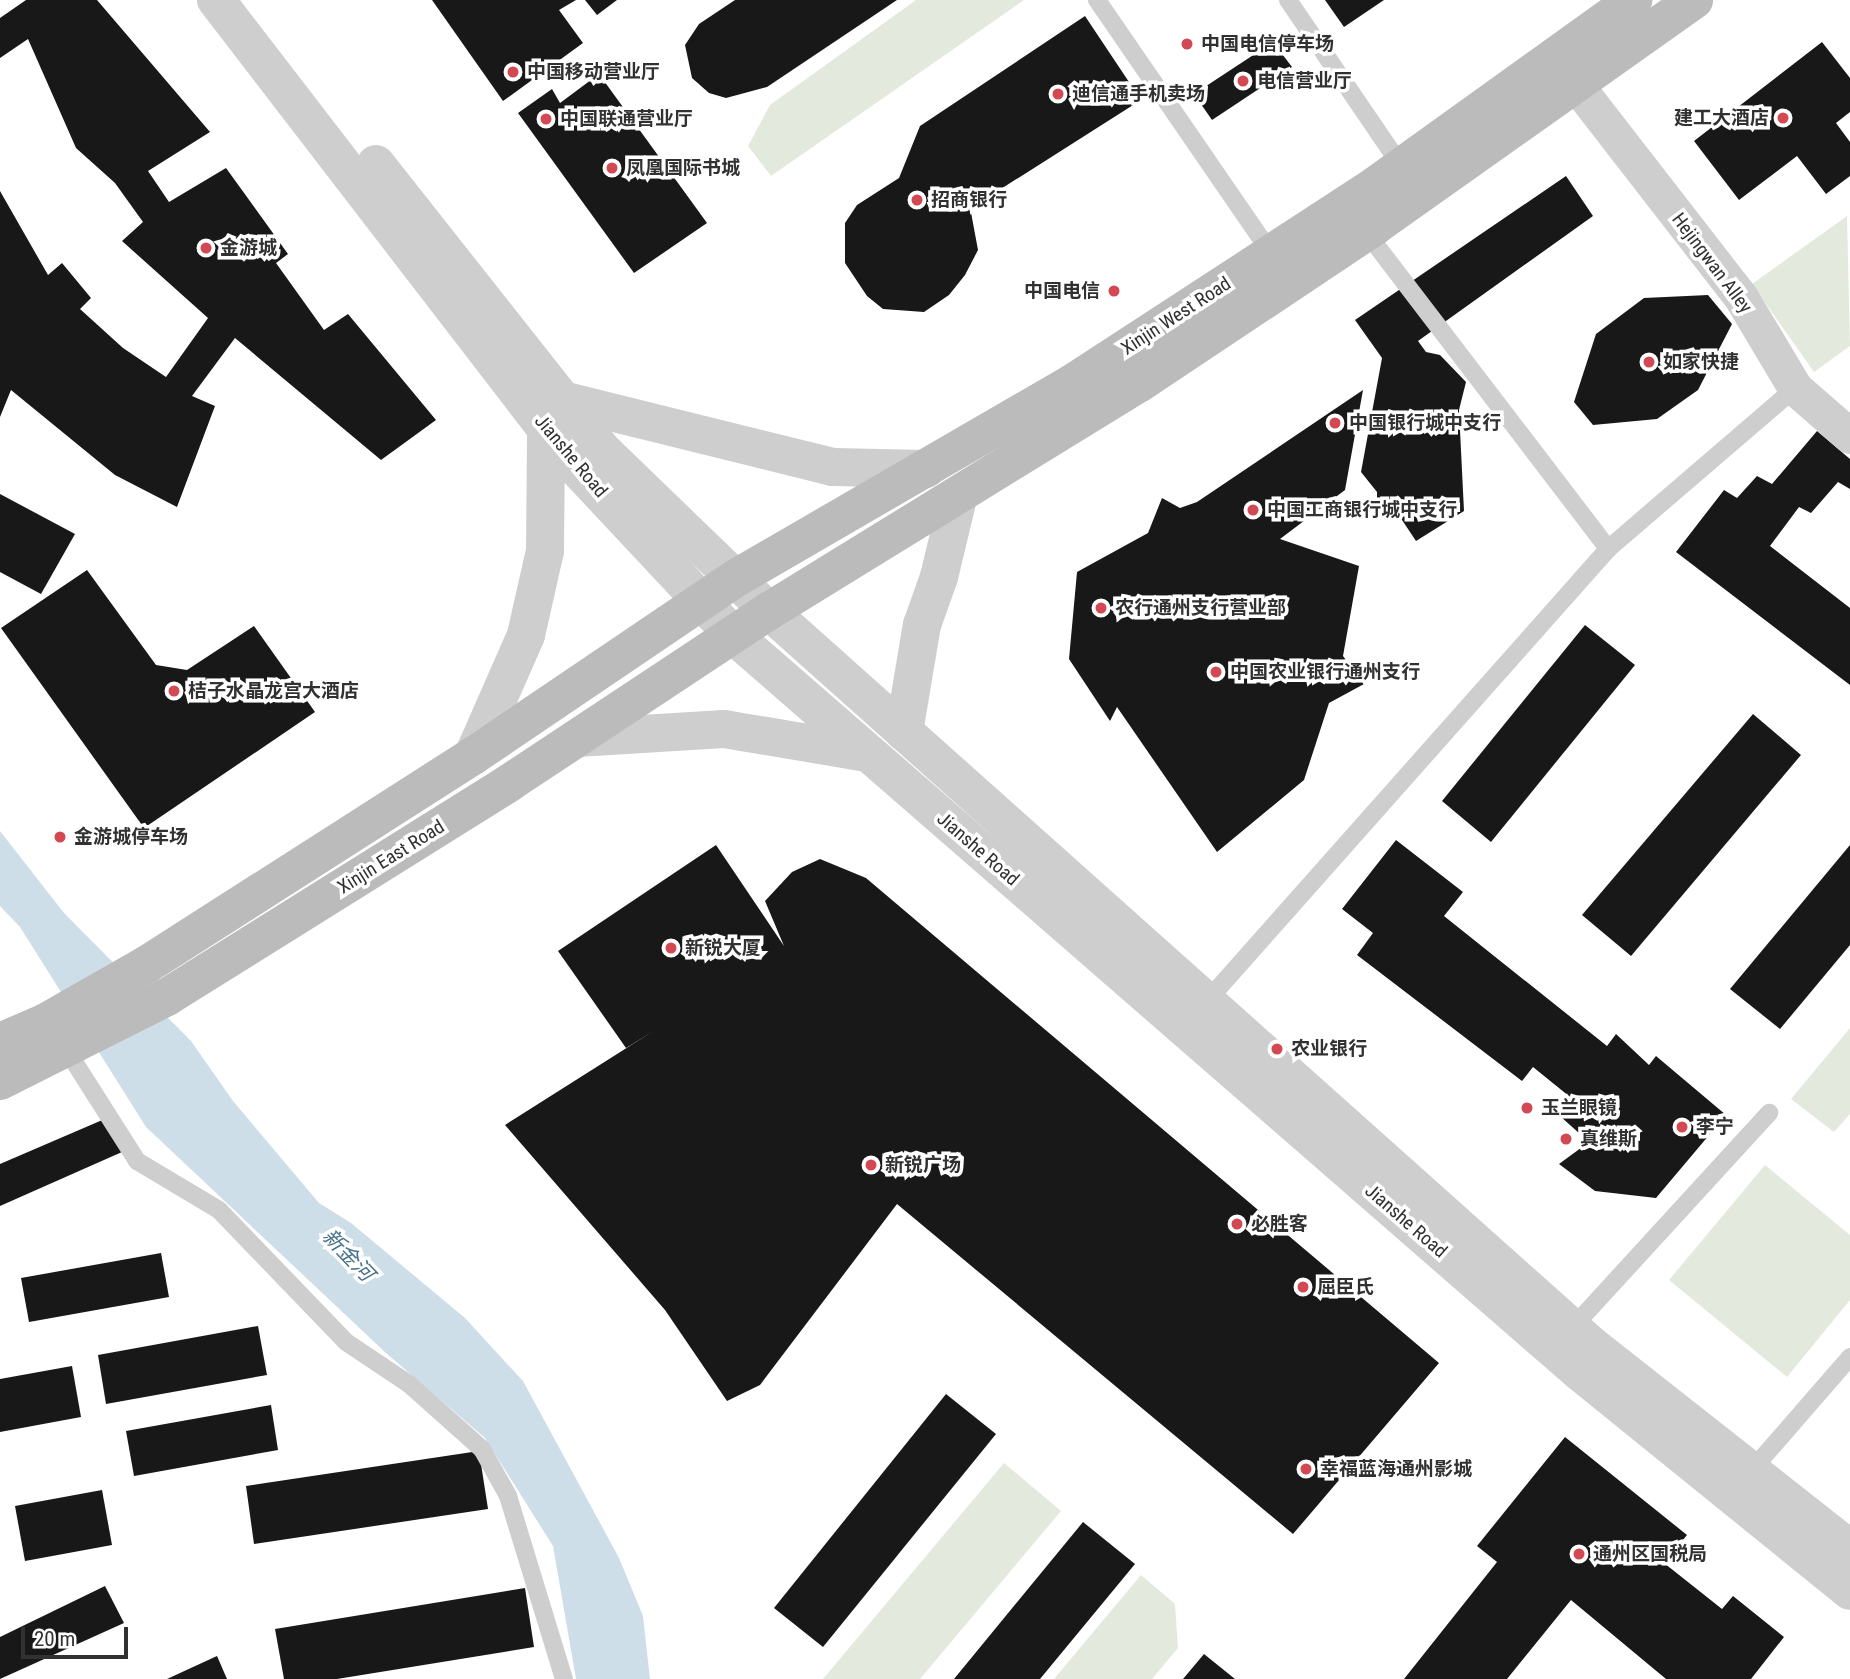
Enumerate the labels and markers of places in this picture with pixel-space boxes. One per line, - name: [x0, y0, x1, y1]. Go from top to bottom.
- place label: 中国电信停车场: [1201, 33, 1334, 55]
- marker: 中国电信停车场: [1179, 36, 1195, 52]
- place label: 中国移动营业厅: [527, 61, 660, 83]
- marker: 中国移动营业厅: [505, 64, 521, 80]
- place label: 电信营业厅: [1257, 70, 1352, 92]
- marker: 电信营业厅: [1235, 73, 1251, 89]
- place label: 迪信通手机卖场: [1072, 83, 1205, 105]
- marker: 迪信通手机卖场: [1050, 86, 1066, 102]
- place label: 建工大酒店: [1674, 107, 1769, 129]
- place label: 中国联通营业厅: [560, 108, 693, 130]
- marker: 建工大酒店: [1775, 110, 1791, 126]
- marker: 中国联通营业厅: [538, 111, 554, 127]
- place label: 凤凰国际书城: [626, 157, 740, 179]
- marker: 凤凰国际书城: [604, 160, 620, 176]
- place label: 招商银行: [931, 189, 1007, 211]
- marker: 招商银行: [909, 192, 925, 208]
- place label: 金游城: [220, 237, 277, 259]
- marker: 金游城: [198, 240, 214, 256]
- place label: 中国电信: [1024, 280, 1100, 302]
- marker: 中国电信: [1106, 283, 1122, 299]
- place label: 如家快捷: [1663, 351, 1739, 373]
- marker: 如家快捷: [1641, 354, 1657, 370]
- place label: 中国银行城中支行: [1349, 412, 1501, 434]
- marker: 中国银行城中支行: [1327, 415, 1343, 431]
- place label: 中国工商银行城中支行: [1267, 499, 1457, 521]
- marker: 中国工商银行城中支行: [1245, 502, 1261, 518]
- place label: 农行通州支行营业部: [1115, 597, 1286, 619]
- marker: 农行通州支行营业部: [1093, 600, 1109, 616]
- place label: 中国农业银行通州支行: [1230, 661, 1420, 683]
- marker: 中国农业银行通州支行: [1208, 664, 1224, 680]
- place label: 桔子水晶龙宫大酒店: [188, 680, 359, 702]
- marker: 桔子水晶龙宫大酒店: [166, 683, 182, 699]
- place label: 金游城停车场: [74, 826, 188, 848]
- marker: 金游城停车场: [52, 829, 68, 845]
- place label: 新锐大厦: [685, 937, 761, 959]
- marker: 新锐大厦: [663, 940, 679, 956]
- place label: 农业银行: [1291, 1038, 1367, 1060]
- marker: 农业银行: [1269, 1041, 1285, 1057]
- place label: 玉兰眼镜: [1541, 1097, 1617, 1119]
- marker: 玉兰眼镜: [1519, 1100, 1535, 1116]
- place label: 李宁: [1696, 1116, 1734, 1138]
- marker: 李宁: [1674, 1119, 1690, 1135]
- place label: 真维斯: [1580, 1128, 1637, 1150]
- marker: 真维斯: [1558, 1131, 1574, 1147]
- place label: 新锐广场: [885, 1154, 961, 1176]
- marker: 新锐广场: [863, 1157, 879, 1173]
- place label: 必胜客: [1251, 1213, 1308, 1235]
- marker: 必胜客: [1229, 1216, 1245, 1232]
- place label: 屈臣氏: [1317, 1276, 1374, 1298]
- marker: 屈臣氏: [1295, 1279, 1311, 1295]
- place label: 幸福蓝海通州影城: [1320, 1458, 1472, 1480]
- marker: 幸福蓝海通州影城: [1298, 1461, 1314, 1477]
- place label: 通州区国税局: [1593, 1543, 1707, 1565]
- marker: 通州区国税局: [1571, 1546, 1587, 1562]

